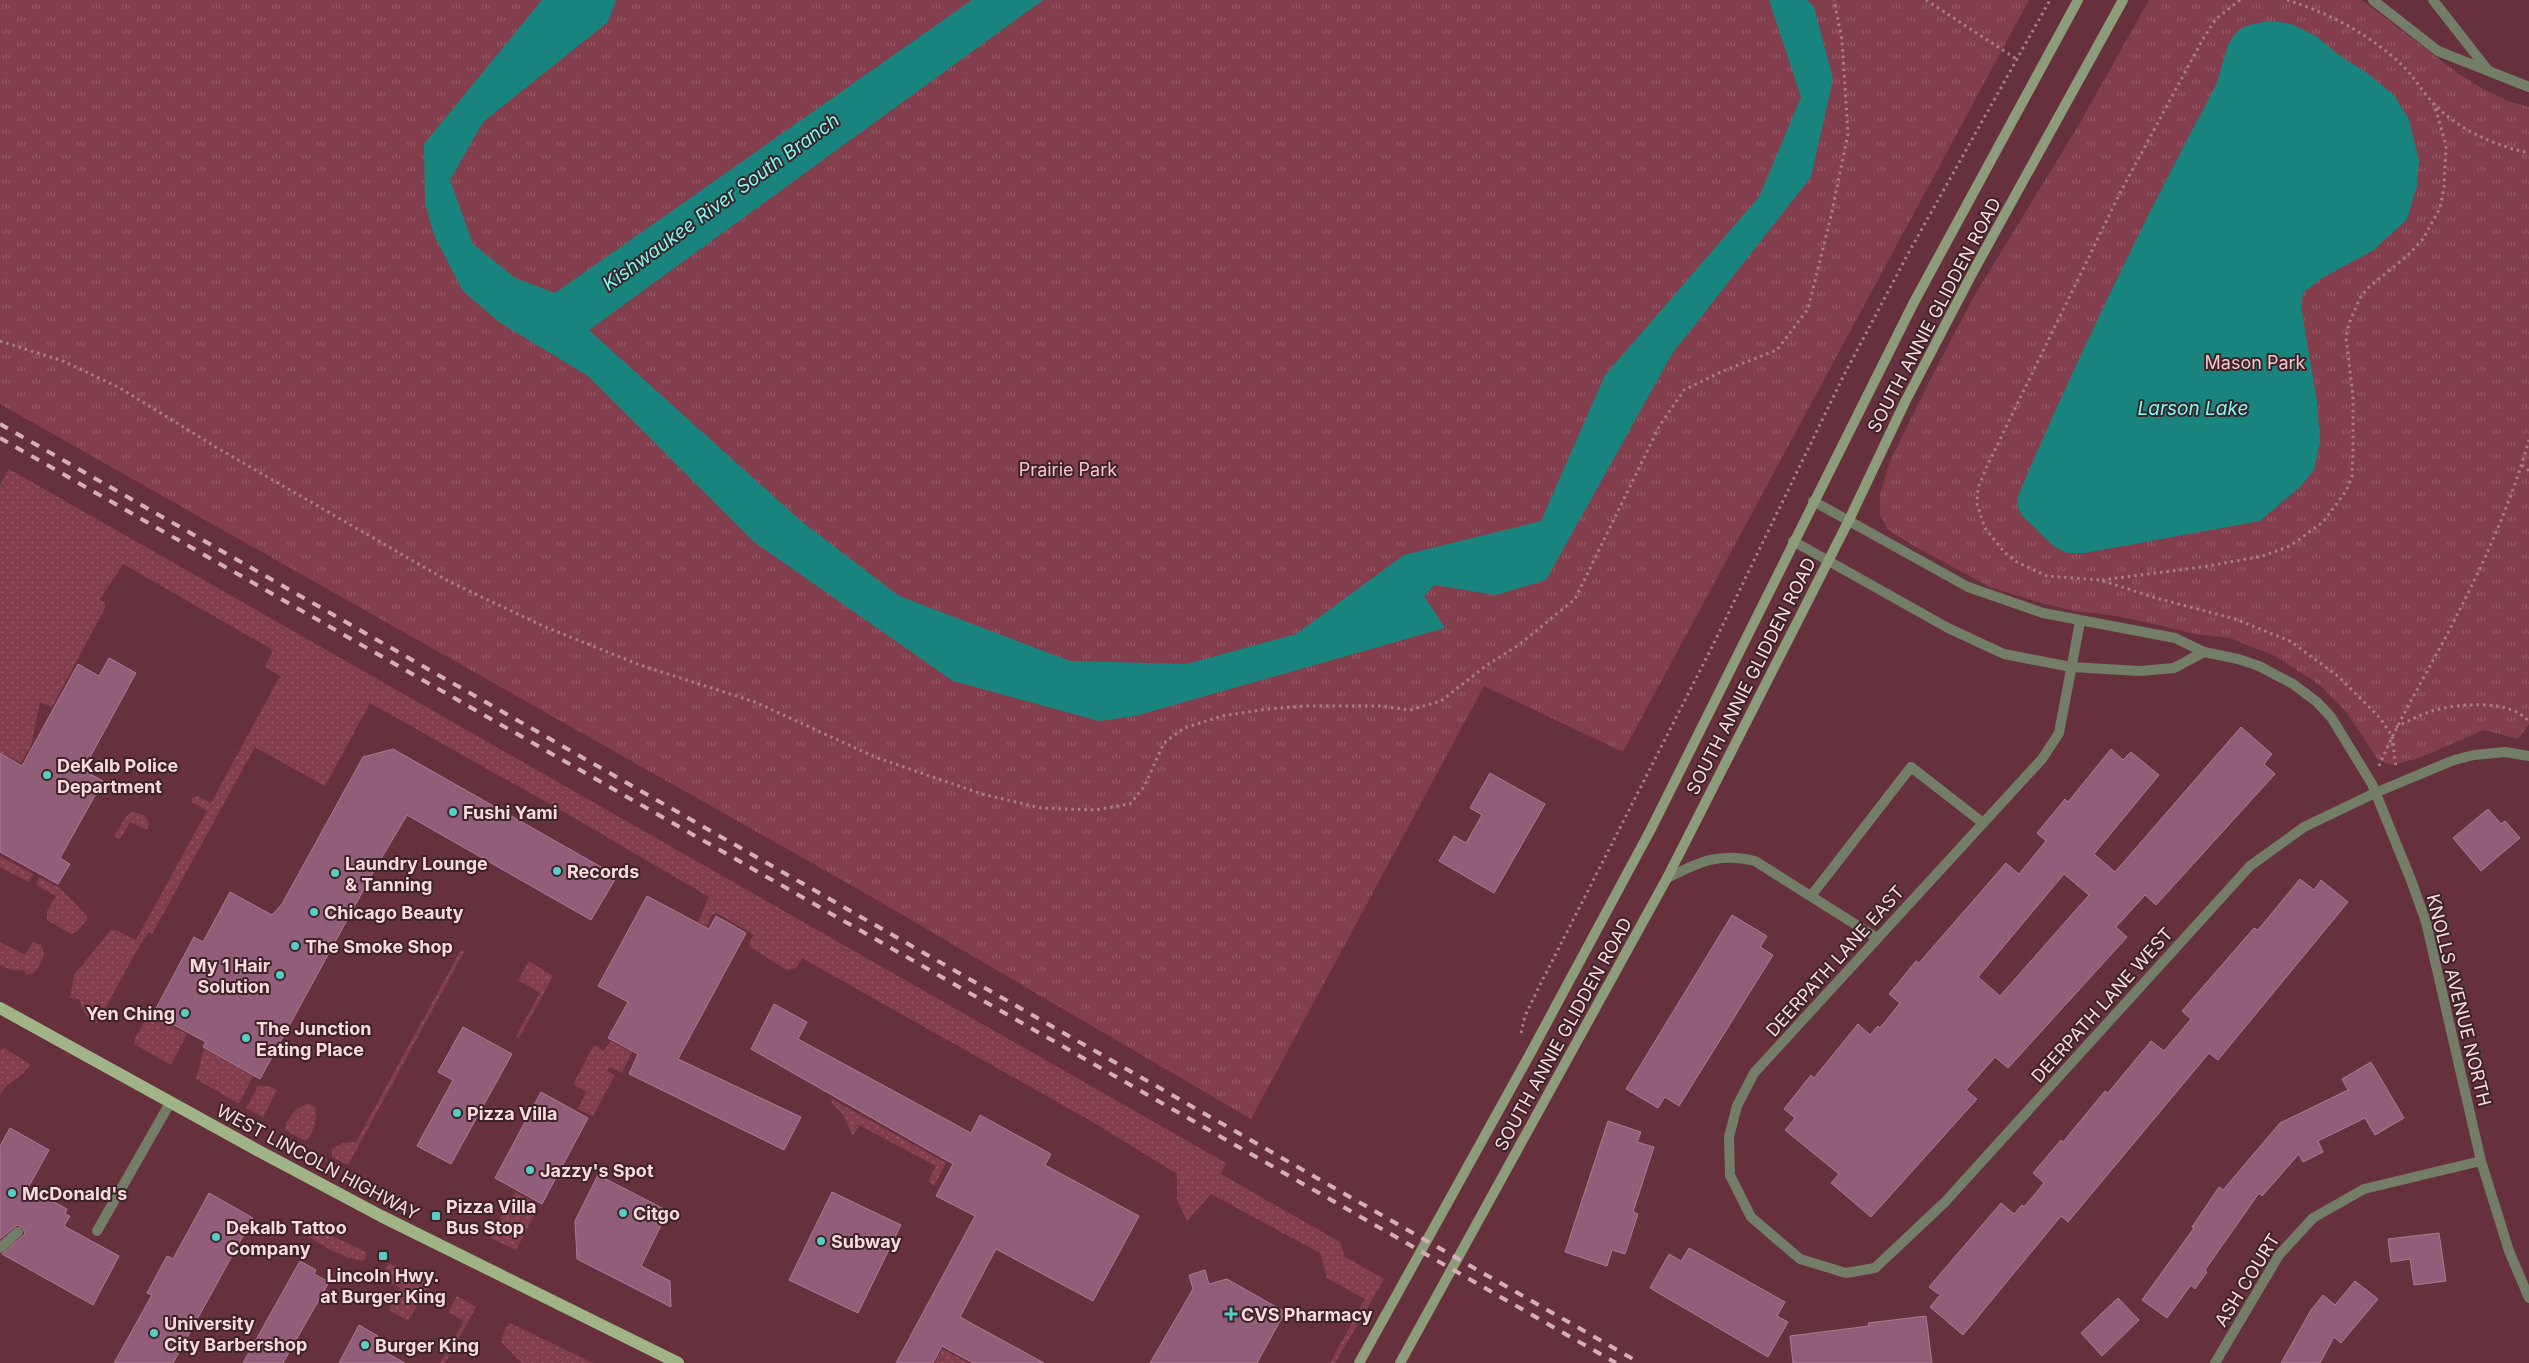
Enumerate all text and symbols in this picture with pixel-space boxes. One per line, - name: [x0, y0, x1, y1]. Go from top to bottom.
- water label: Kishwaukee River South Branch: [598, 108, 844, 296]
- street label: SOUTH ANNIE GLIDDEN ROAD: [1863, 194, 2005, 436]
- park label: Mason Park: [2205, 352, 2306, 373]
- water label: Larson Lake: [2138, 397, 2248, 420]
- park label: Prairie Park: [1019, 459, 1117, 480]
- street label: SOUTH ANNIE GLIDDEN ROAD: [1682, 554, 1820, 798]
- place label: DeKalb Police Department: [57, 755, 179, 797]
- marker: DeKalb Police Department: [41, 769, 53, 781]
- place label: Fushi Yami: [463, 802, 558, 823]
- marker: Fushi Yami: [447, 806, 459, 818]
- place label: Laundry Lounge & Tanning: [345, 853, 488, 895]
- place label: Records: [567, 861, 639, 882]
- marker: Records: [551, 865, 563, 877]
- marker: Laundry Lounge & Tanning: [329, 867, 341, 879]
- street label: DEERPATH LANE EAST: [1762, 881, 1908, 1041]
- street label: KNOLLS AVENUE NORTH: [2422, 892, 2496, 1108]
- place label: Chicago Beauty: [324, 902, 464, 923]
- marker: Chicago Beauty: [308, 906, 320, 918]
- street label: SOUTH ANNIE GLIDDEN ROAD: [1490, 914, 1636, 1154]
- street label: DEERPATH LANE WEST: [2027, 923, 2177, 1087]
- place label: The Smoke Shop: [305, 936, 453, 957]
- marker: The Smoke Shop: [289, 940, 301, 952]
- place label: My 1 Hair Solution: [190, 955, 270, 997]
- marker: My 1 Hair Solution: [274, 969, 286, 981]
- place label: Yen Ching: [86, 1003, 175, 1024]
- marker: Yen Ching: [179, 1007, 191, 1019]
- place label: The Junction Eating Place: [256, 1018, 371, 1060]
- marker: The Junction Eating Place: [240, 1032, 252, 1044]
- street label: WEST LINCOLN HIGHWAY: [213, 1100, 423, 1224]
- place label: Pizza Villa: [467, 1103, 557, 1124]
- marker: Pizza Villa: [451, 1107, 463, 1119]
- place label: Jazzy's Spot: [540, 1160, 654, 1181]
- marker: Jazzy's Spot: [524, 1164, 536, 1176]
- place label: McDonald's: [22, 1183, 127, 1204]
- marker: McDonald's: [6, 1187, 18, 1199]
- place label: Pizza Villa Bus Stop: [446, 1196, 536, 1238]
- place label: Citgo: [633, 1203, 680, 1224]
- marker: Citgo: [617, 1207, 629, 1219]
- marker: Pizza Villa Bus Stop: [430, 1210, 442, 1222]
- place label: Dekalb Tattoo Company: [226, 1217, 347, 1259]
- street label: ASH COURT: [2210, 1230, 2284, 1330]
- marker: Dekalb Tattoo Company: [210, 1231, 222, 1243]
- place label: Subway: [831, 1231, 901, 1252]
- marker: Subway: [815, 1235, 827, 1247]
- marker: Lincoln Hwy. at Burger King: [377, 1250, 389, 1262]
- place label: Lincoln Hwy. at Burger King: [320, 1265, 446, 1307]
- place label: CVS Pharmacy: [1241, 1304, 1373, 1325]
- marker: CVS Pharmacy: [1225, 1308, 1237, 1320]
- place label: University City Barbershop: [164, 1313, 307, 1355]
- marker: University City Barbershop: [148, 1327, 160, 1339]
- place label: Burger King: [375, 1335, 479, 1356]
- marker: Burger King: [359, 1339, 371, 1351]

